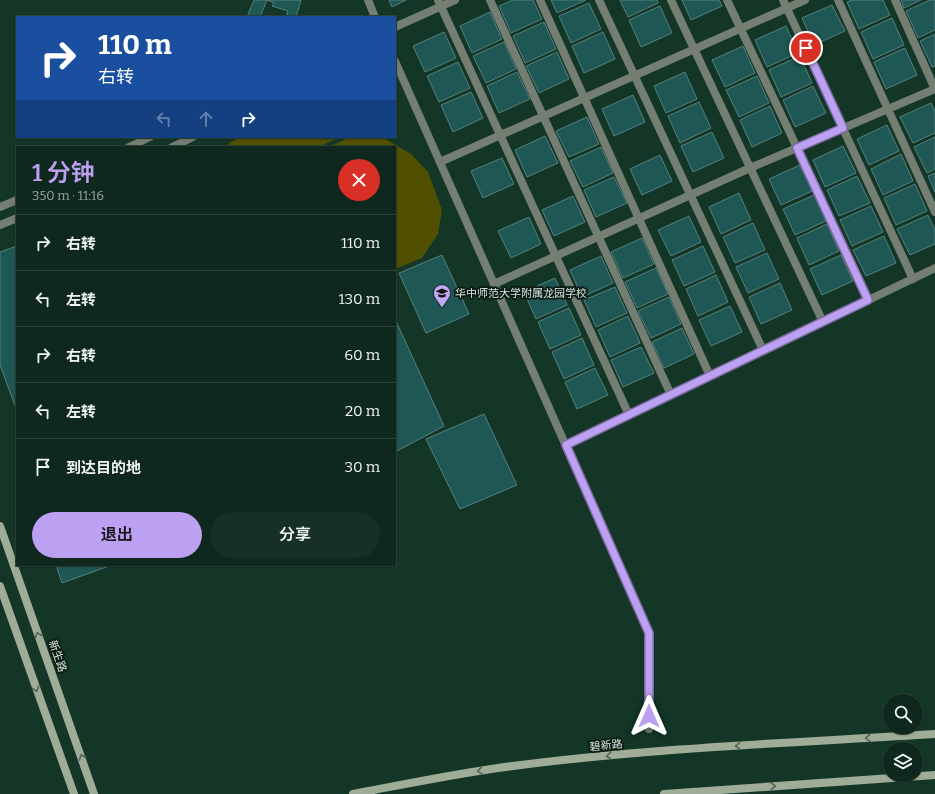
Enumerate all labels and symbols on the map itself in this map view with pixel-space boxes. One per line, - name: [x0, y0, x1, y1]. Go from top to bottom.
- pin: [789, 31, 823, 65]
- school or university icon: 华中师范大学附属龙园学校: [432, 283, 452, 308]
- place label: 华中师范大学附属龙园学校: [455, 287, 587, 300]
- one-way arrow: [35, 631, 43, 638]
- street label: 新生路: [46, 638, 69, 674]
- one-way arrow: [32, 685, 40, 692]
- position arrow: [628, 695, 670, 737]
- one-way arrow: [865, 734, 871, 743]
- street label: 碧新路: [589, 737, 623, 754]
- one-way arrow: [735, 742, 741, 751]
- one-way arrow: [606, 751, 612, 760]
- one-way arrow: [78, 754, 86, 761]
- one-way arrow: [477, 766, 483, 775]
- one-way arrow: [770, 782, 776, 791]

